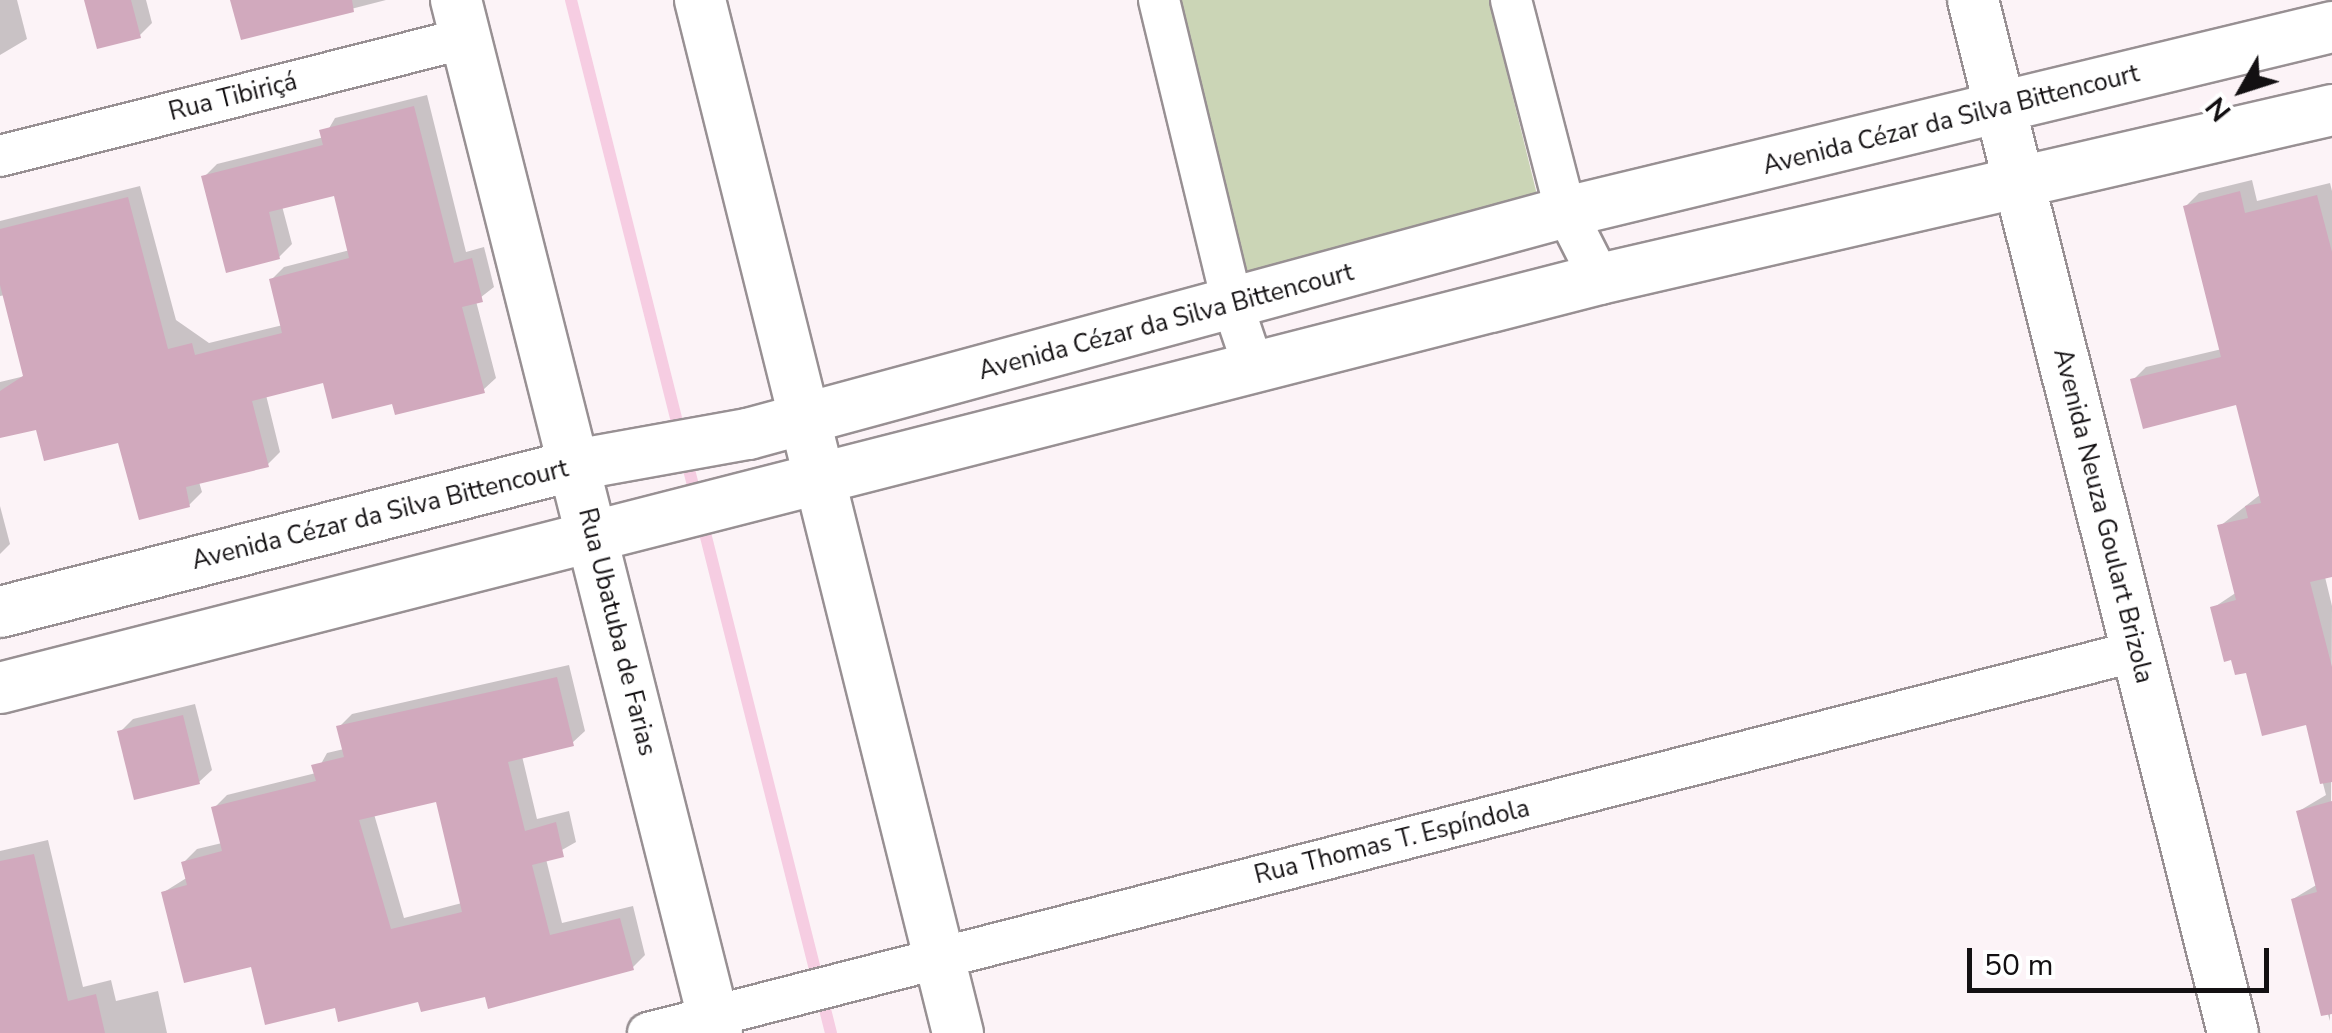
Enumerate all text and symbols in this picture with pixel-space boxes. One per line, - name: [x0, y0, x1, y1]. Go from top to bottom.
- north arrow: [2192, 40, 2292, 140]
- street label: Avenida Cézar da Silva Bittencourt: [1760, 59, 2142, 181]
- street label: Rua Tibiriçá: [166, 67, 300, 127]
- text: N: [2197, 89, 2240, 129]
- street label: Avenida Cézar da Silva Bittencourt: [975, 257, 1357, 387]
- street label: Avenida Neuza Goulart Brizola: [2047, 346, 2159, 686]
- street label: Avenida Cézar da Silva Bittencourt: [189, 454, 571, 576]
- street label: Rua Ubatuba de Farias: [572, 505, 662, 759]
- street label: Rua Thomas T. Espíndola: [1251, 793, 1533, 891]
- scale bar: [1972, 928, 2274, 990]
- text: 50 m: [1984, 945, 2053, 986]

